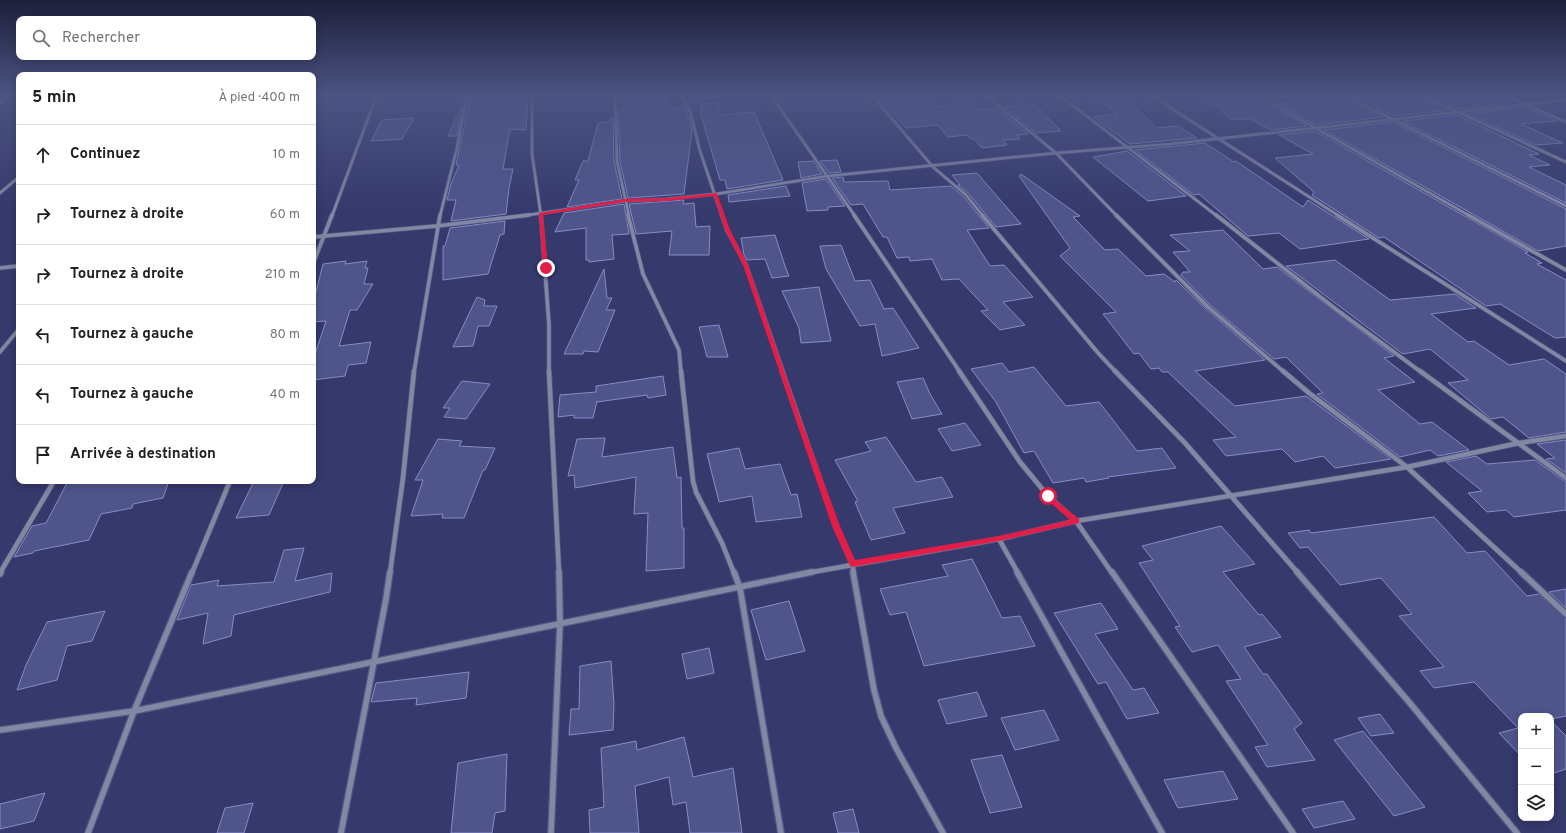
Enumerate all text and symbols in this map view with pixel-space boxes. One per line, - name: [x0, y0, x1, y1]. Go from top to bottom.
- search box: [16, 16, 316, 60]
- icon: search: [30, 27, 52, 49]
- text: Rechercher: [62, 29, 140, 48]
- text: 5 min: [32, 87, 76, 109]
- text: À pied · 400 m: [219, 90, 300, 106]
- icon: ahead: [32, 144, 54, 166]
- text: Continuez: [70, 145, 140, 164]
- text: 10 m: [273, 147, 300, 163]
- icon: right: [32, 204, 54, 226]
- text: Tournez à droite: [70, 205, 184, 224]
- text: 60 m: [270, 207, 300, 223]
- route end: [537, 259, 555, 277]
- icon: right: [32, 264, 54, 286]
- text: Tournez à droite: [70, 265, 184, 284]
- text: 210 m: [265, 267, 300, 283]
- icon: left: [32, 324, 54, 346]
- text: Tournez à gauche: [70, 325, 194, 344]
- text: 80 m: [270, 327, 300, 343]
- icon: left: [32, 384, 54, 406]
- text: Tournez à gauche: [70, 385, 194, 404]
- text: 40 m: [270, 387, 300, 403]
- icon: arrive: [32, 444, 54, 466]
- text: Arrivée à destination: [70, 445, 216, 464]
- route start: [1039, 487, 1057, 505]
- map controls: [1518, 713, 1554, 821]
- button: +: [1518, 713, 1554, 749]
- button: −: [1518, 749, 1554, 785]
- button: layers: [1518, 785, 1554, 821]

